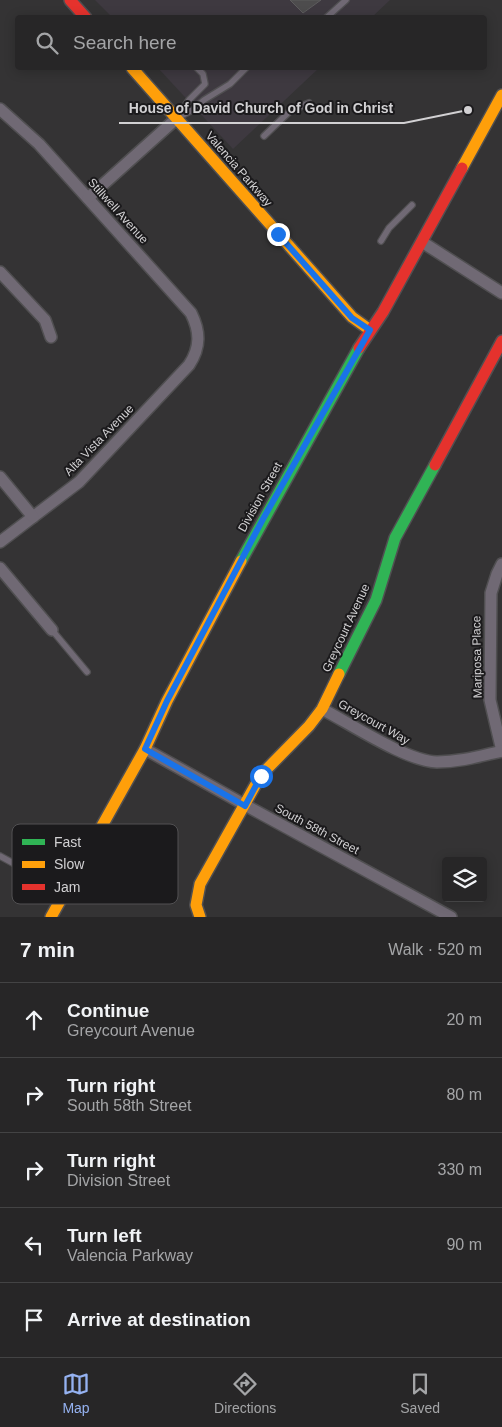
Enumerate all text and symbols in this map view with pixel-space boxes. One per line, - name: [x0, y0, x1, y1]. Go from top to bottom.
- search box: [15, 15, 487, 70]
- icon: search: [33, 29, 61, 57]
- text: Search here: [73, 32, 177, 53]
- callout: House of David Church of God in Christ: [119, 94, 404, 123]
- text: House of David Church of God in Christ: [129, 100, 394, 116]
- street label: Valencia Parkway: [203, 129, 275, 209]
- street label: Stillwell Avenue: [85, 175, 151, 247]
- route end: [267, 223, 290, 246]
- street label: Alta Vista Avenue: [61, 401, 137, 479]
- street label: Division Street: [235, 459, 285, 534]
- street label: Greycourt Avenue: [319, 581, 373, 674]
- street label: Mariposa Place: [469, 615, 485, 698]
- street label: Greycourt Way: [336, 697, 412, 747]
- route start: [250, 765, 273, 788]
- street label: South 58th Street: [272, 801, 362, 857]
- legend: [12, 824, 178, 904]
- text: Fast: [54, 834, 81, 850]
- text: Slow: [54, 856, 85, 872]
- map controls: [442, 857, 487, 902]
- button: layers: [442, 857, 487, 902]
- text: Jam: [54, 879, 80, 895]
- text: 7 min: [20, 938, 75, 961]
- text: Walk · 520 m: [388, 941, 482, 958]
- text: Continue: [67, 1000, 149, 1021]
- icon: ahead: [20, 1006, 48, 1034]
- text: 20 m: [446, 1011, 482, 1028]
- text: Greycourt Avenue: [67, 1022, 195, 1039]
- text: Turn right: [67, 1075, 155, 1096]
- icon: right: [20, 1081, 48, 1109]
- text: 80 m: [446, 1086, 482, 1103]
- text: South 58th Street: [67, 1097, 192, 1114]
- text: Turn right: [67, 1150, 155, 1171]
- icon: right: [20, 1156, 48, 1184]
- text: 330 m: [438, 1161, 482, 1178]
- text: Division Street: [67, 1172, 170, 1189]
- text: Turn left: [67, 1225, 142, 1246]
- icon: left: [20, 1231, 48, 1259]
- text: 90 m: [446, 1236, 482, 1253]
- text: Valencia Parkway: [67, 1247, 193, 1264]
- icon: arrive: [20, 1306, 48, 1334]
- text: Arrive at destination: [67, 1309, 251, 1330]
- tab: Map: [62, 1370, 90, 1416]
- tab: Directions: [214, 1370, 276, 1416]
- tab: Saved: [400, 1370, 440, 1416]

